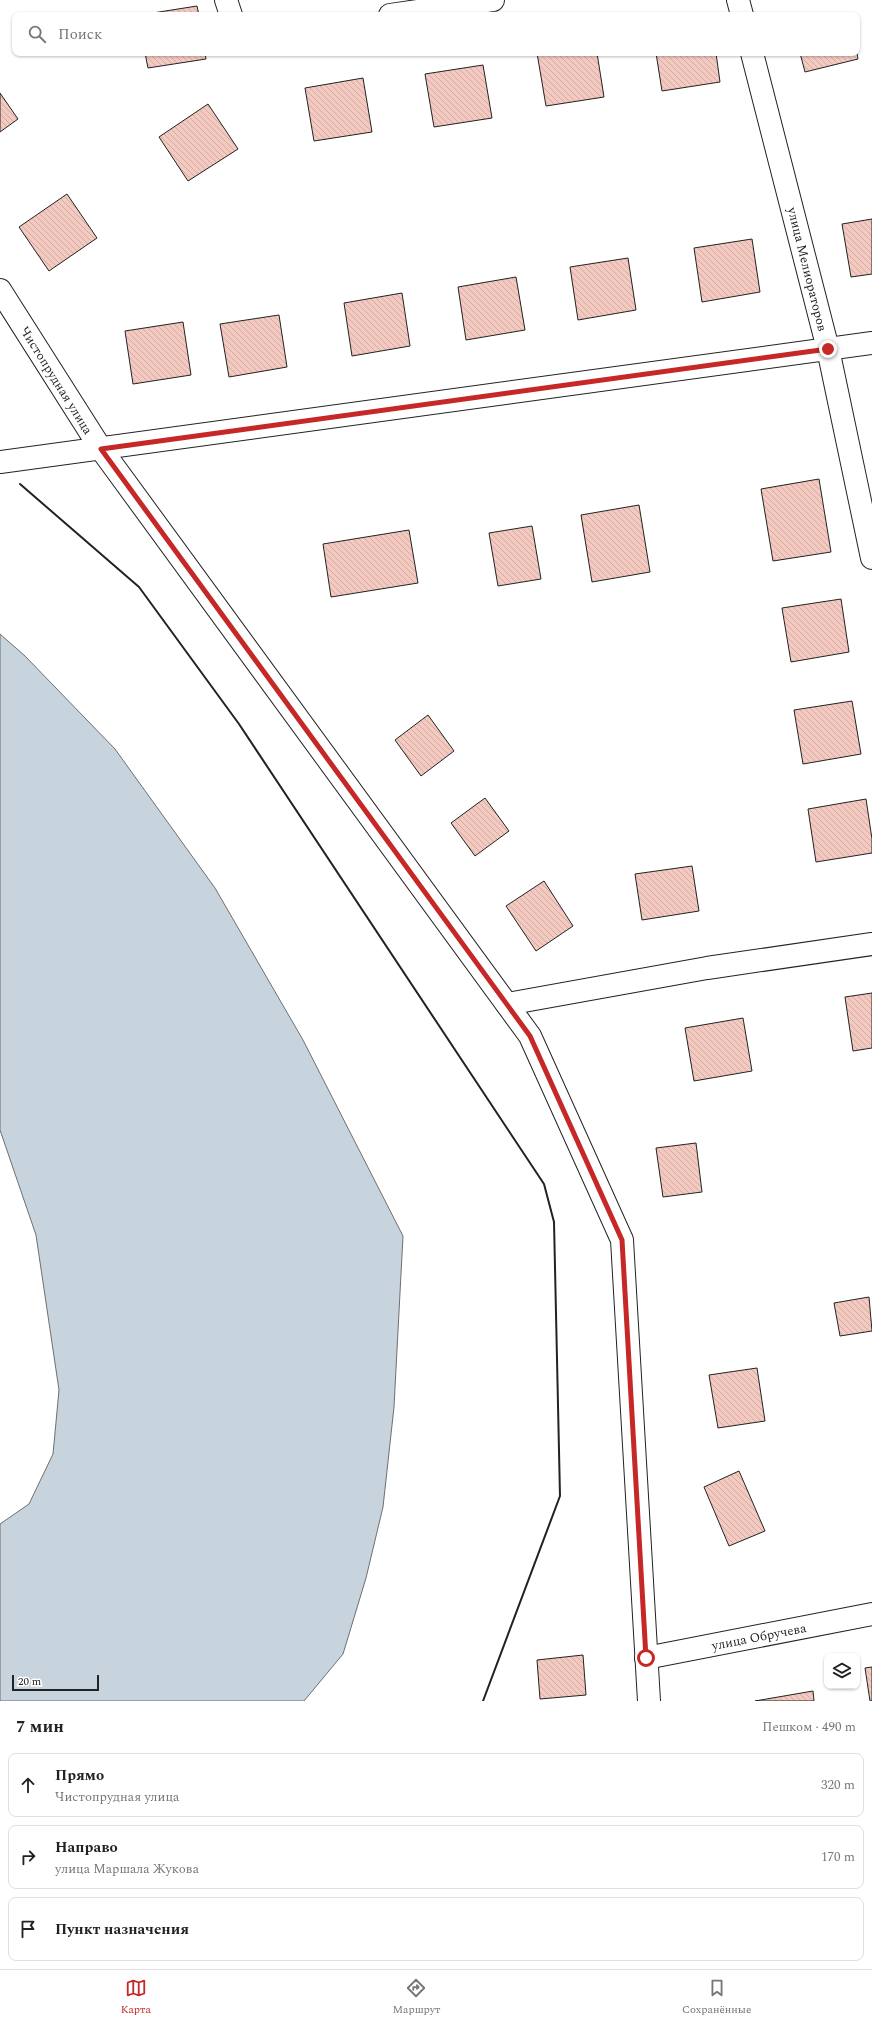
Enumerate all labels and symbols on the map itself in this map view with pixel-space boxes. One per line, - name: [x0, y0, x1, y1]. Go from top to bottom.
- street label: улица Мелиораторов: [782, 204, 832, 334]
- street label: Чистопрудная улица: [15, 322, 98, 439]
- route end: [819, 340, 837, 358]
- street label: улица Обручева: [709, 1618, 809, 1656]
- route start: [637, 1649, 655, 1667]
- scale bar: [12, 1673, 99, 1692]

